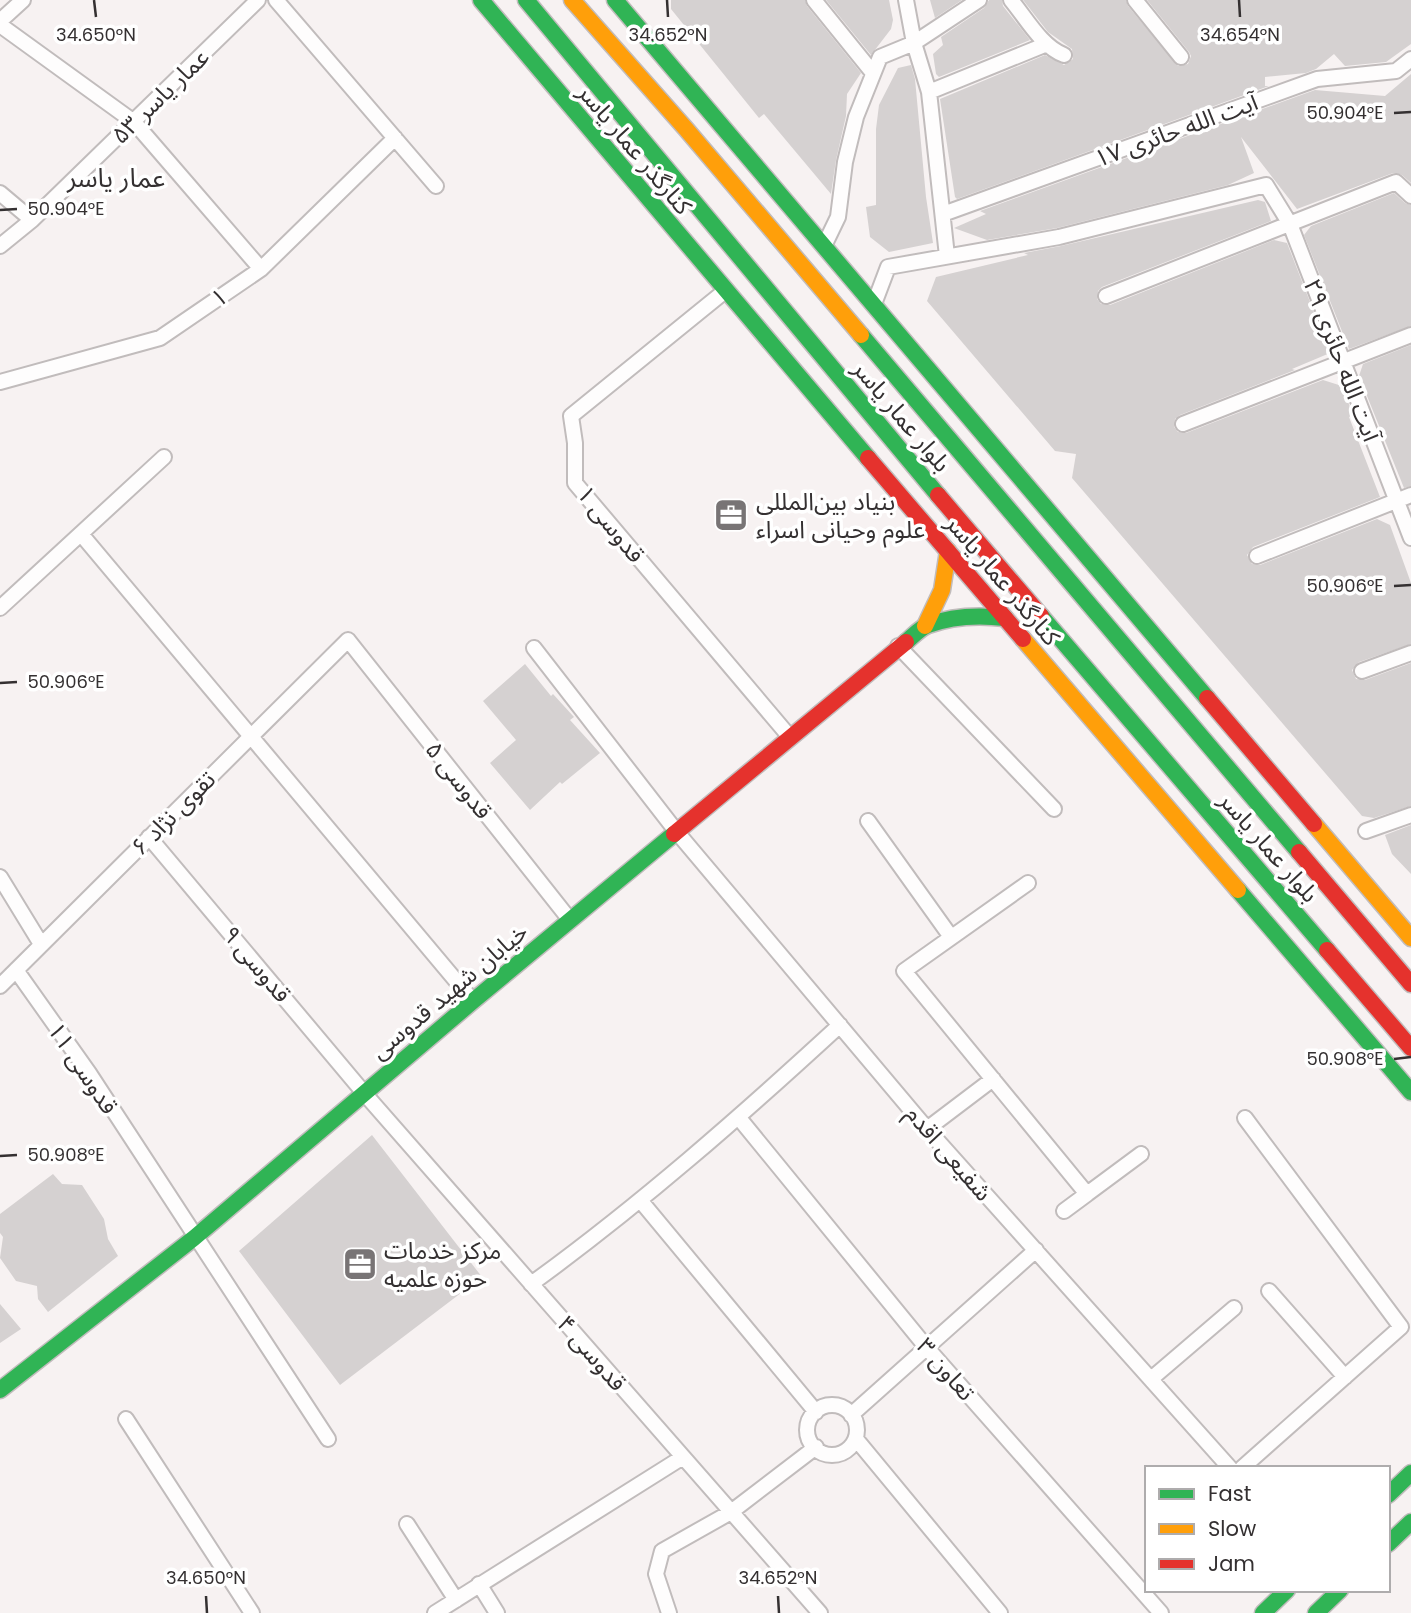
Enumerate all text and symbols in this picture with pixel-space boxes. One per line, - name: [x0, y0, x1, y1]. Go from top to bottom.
- text: 34.650°N: [56, 22, 136, 47]
- text: 34.652°N: [629, 22, 707, 47]
- text: 34.654°N: [1200, 22, 1280, 47]
- street label: عمار یاسر ۵۳: [104, 41, 216, 151]
- street label: کنارگذر عمار یاسر: [570, 76, 700, 222]
- street label: آیت الله حائری ۱۷: [1090, 85, 1263, 175]
- text: 50.904°E: [1307, 100, 1383, 125]
- district label: عمار یاسر: [66, 160, 165, 196]
- text: 50.904°E: [28, 196, 104, 221]
- street label: آیت الله حائری ۲۹: [1296, 274, 1389, 447]
- street label: ۱: [204, 279, 234, 315]
- street label: بلوار عمار یاسر: [845, 352, 959, 479]
- street label: قدوسی ۱: [570, 478, 652, 570]
- place label: بنیاد بین‌المللی علوم وحیانی اسراء: [756, 485, 925, 548]
- office icon: بنیاد بین‌المللی علوم وحیانی اسراء: [712, 496, 750, 534]
- street label: کنارگذر عمار یاسر: [938, 507, 1068, 653]
- text: 50.906°E: [1306, 573, 1384, 598]
- text: 50.906°E: [27, 669, 105, 694]
- street label: قدوسی ۵: [418, 734, 500, 826]
- street label: تقوی نژاد ۶: [123, 763, 223, 863]
- street label: بلوار عمار یاسر: [1211, 784, 1326, 909]
- street label: خیابان شهید قدوسی: [363, 915, 535, 1067]
- street label: قدوسی ۹: [215, 919, 299, 1009]
- street label: قدوسی ۱۱: [40, 1015, 126, 1121]
- text: 50.908°E: [1306, 1046, 1384, 1071]
- street label: شفیعی اقدم: [897, 1098, 1000, 1209]
- text: 50.908°E: [27, 1142, 105, 1167]
- place label: مرکز خدمات حوزه علمیه: [384, 1234, 501, 1295]
- office icon: مرکز خدمات حوزه علمیه: [341, 1245, 379, 1283]
- street label: قدوسی ۴: [550, 1308, 634, 1398]
- street label: تعاون ۳: [909, 1330, 983, 1408]
- legend: [1145, 1466, 1390, 1592]
- text: Fast: [1208, 1479, 1251, 1508]
- text: Slow: [1208, 1514, 1256, 1543]
- text: Jam: [1208, 1549, 1255, 1578]
- text: 34.650°N: [166, 1565, 246, 1590]
- text: 34.652°N: [739, 1565, 817, 1590]

